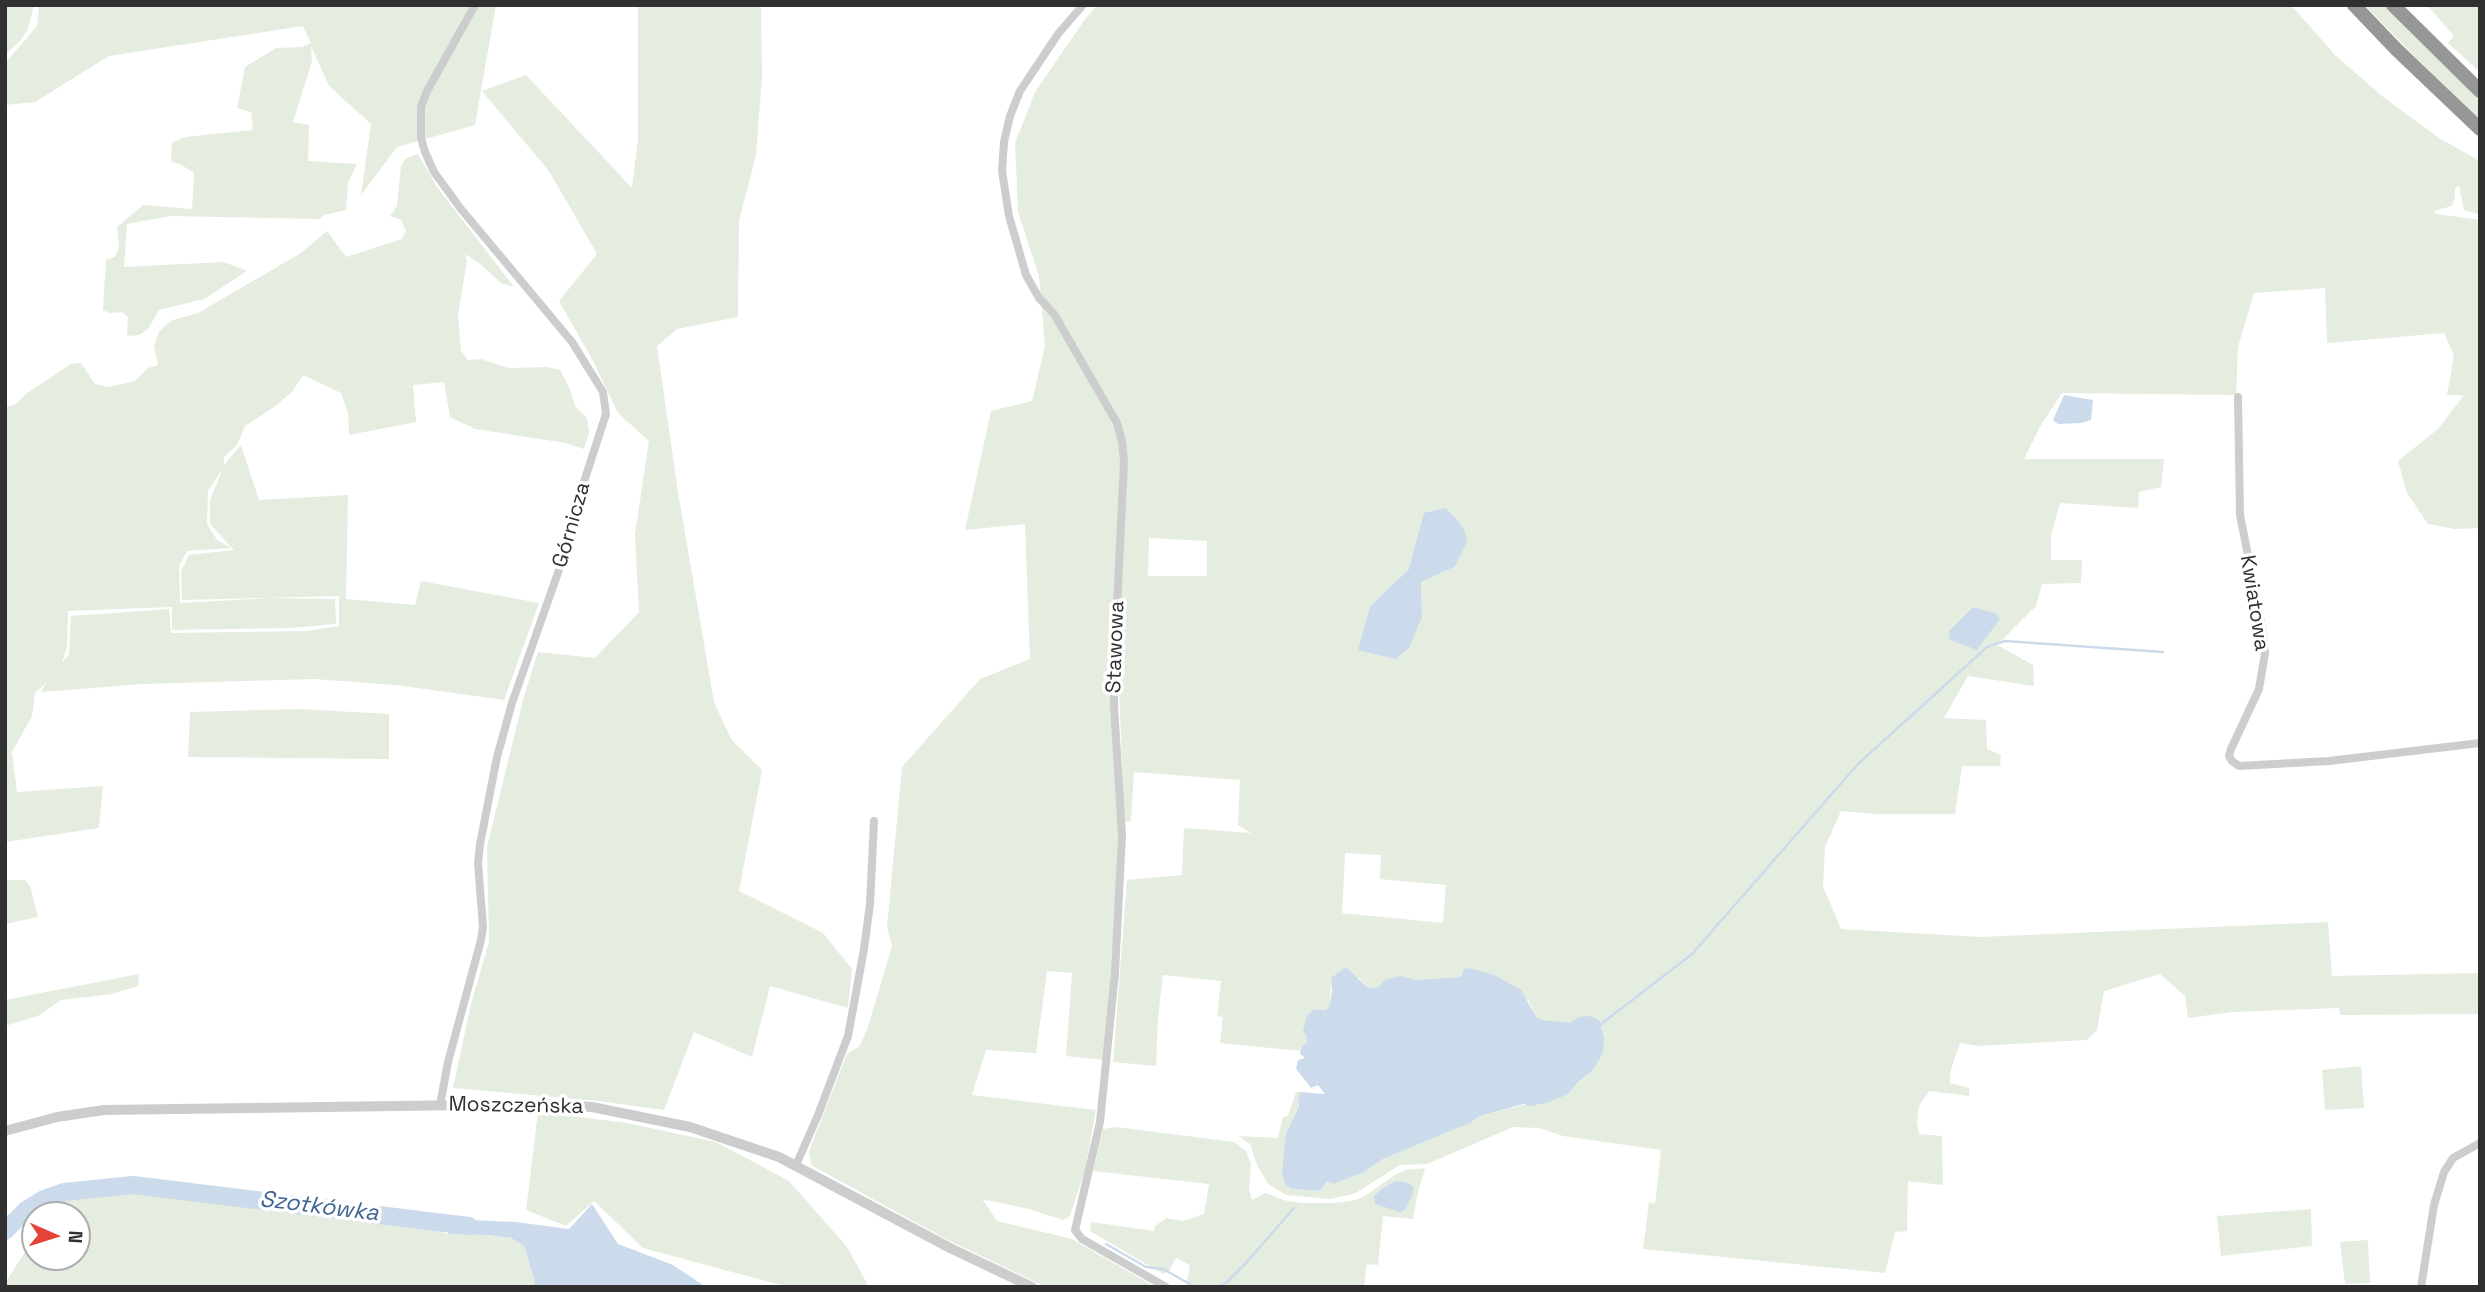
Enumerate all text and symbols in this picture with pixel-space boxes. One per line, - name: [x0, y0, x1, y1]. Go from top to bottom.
- street label: Górnicza: [548, 479, 596, 571]
- street label: Kwiatowa: [2234, 553, 2274, 653]
- street label: Stawowa: [1102, 600, 1130, 694]
- street label: Moszczeńska: [448, 1092, 584, 1120]
- water label: Szotkówka: [258, 1186, 380, 1228]
- north arrow: [21, 1201, 91, 1271]
- text: N: [63, 1230, 88, 1244]

